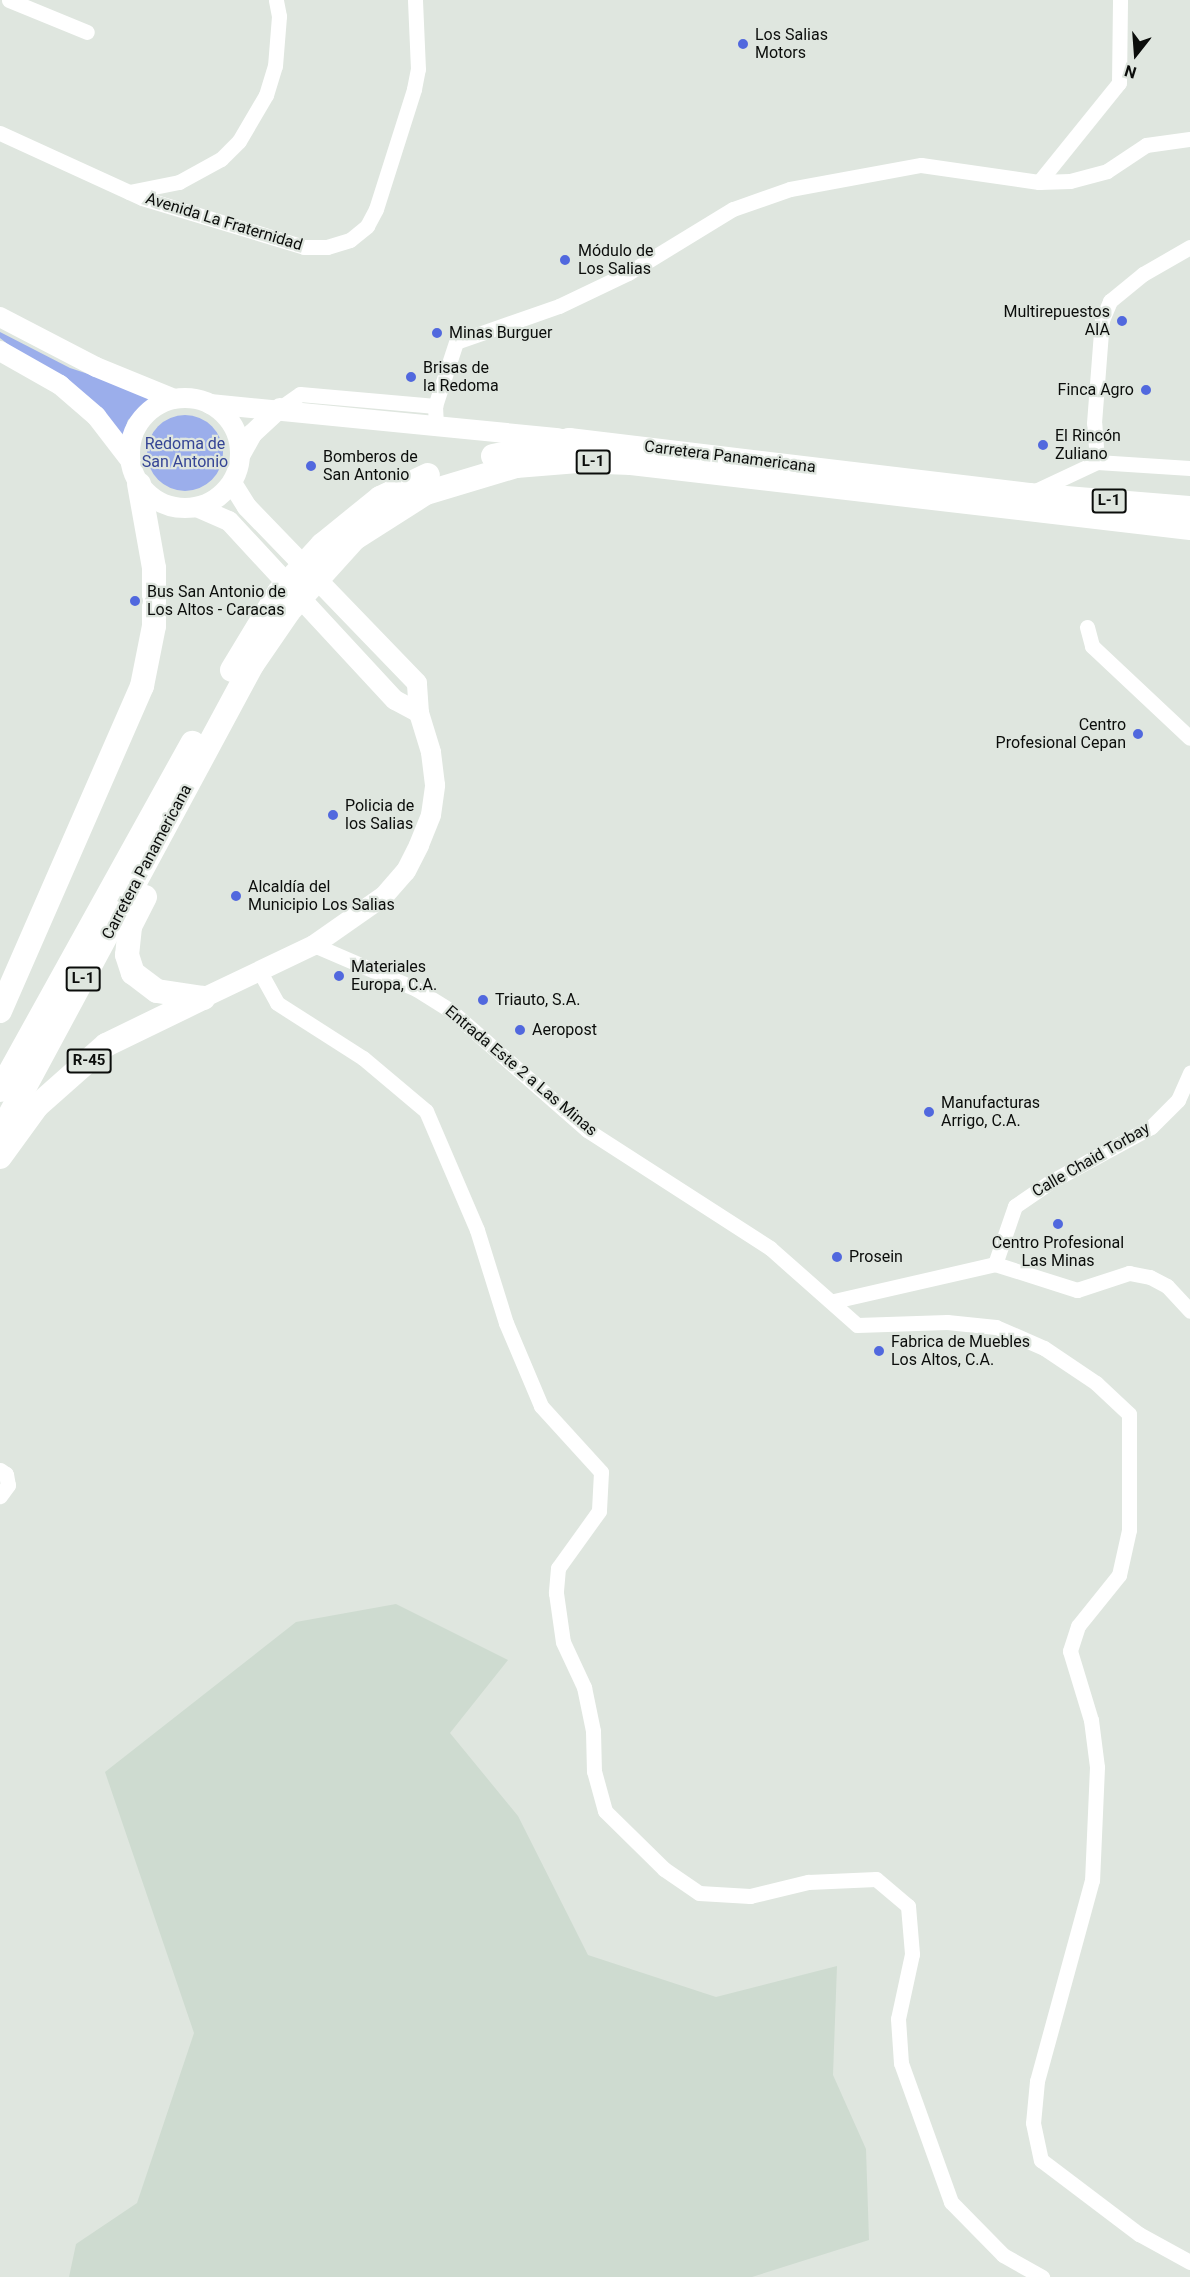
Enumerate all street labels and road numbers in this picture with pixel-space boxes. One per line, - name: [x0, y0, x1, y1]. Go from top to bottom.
- street label: Avenida La Fraternidad: [143, 189, 305, 255]
- street label: Carretera Panamericana: [643, 437, 817, 477]
- road number: L-1: [575, 450, 611, 474]
- road number: L-1: [1091, 489, 1127, 513]
- street label: Carretera Panamericana: [98, 781, 196, 943]
- road number: L-1: [65, 967, 101, 991]
- street label: Entrada Este 2 a Las Minas: [441, 1002, 601, 1140]
- road number: R-45: [66, 1049, 112, 1073]
- street label: Calle Chaid Torbay: [1029, 1119, 1153, 1201]

